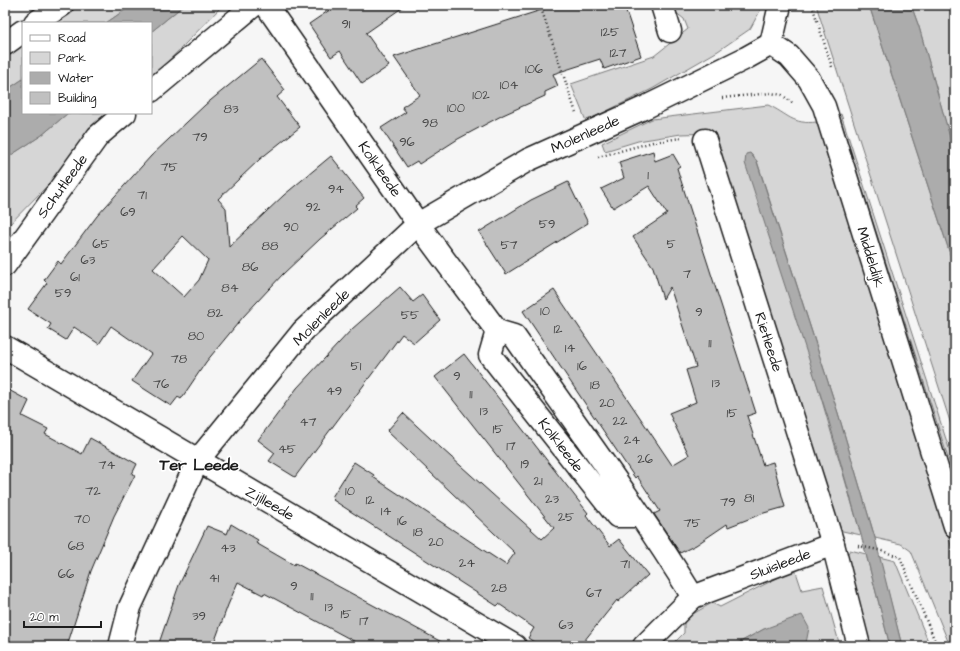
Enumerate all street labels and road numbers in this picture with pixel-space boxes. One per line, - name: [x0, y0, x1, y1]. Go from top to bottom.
- street label: Molenleede: [547, 110, 623, 159]
- street label: Kolkleede: [353, 137, 406, 201]
- street label: Schutleede: [32, 150, 93, 223]
- street label: Middeldijk: [851, 224, 890, 290]
- street label: Molenleede: [288, 284, 355, 351]
- street label: Rietleede: [749, 310, 788, 375]
- street label: Kolkleede: [533, 414, 588, 477]
- street label: Zijlleede: [241, 481, 298, 526]
- street label: Sluisleede: [747, 543, 814, 586]

